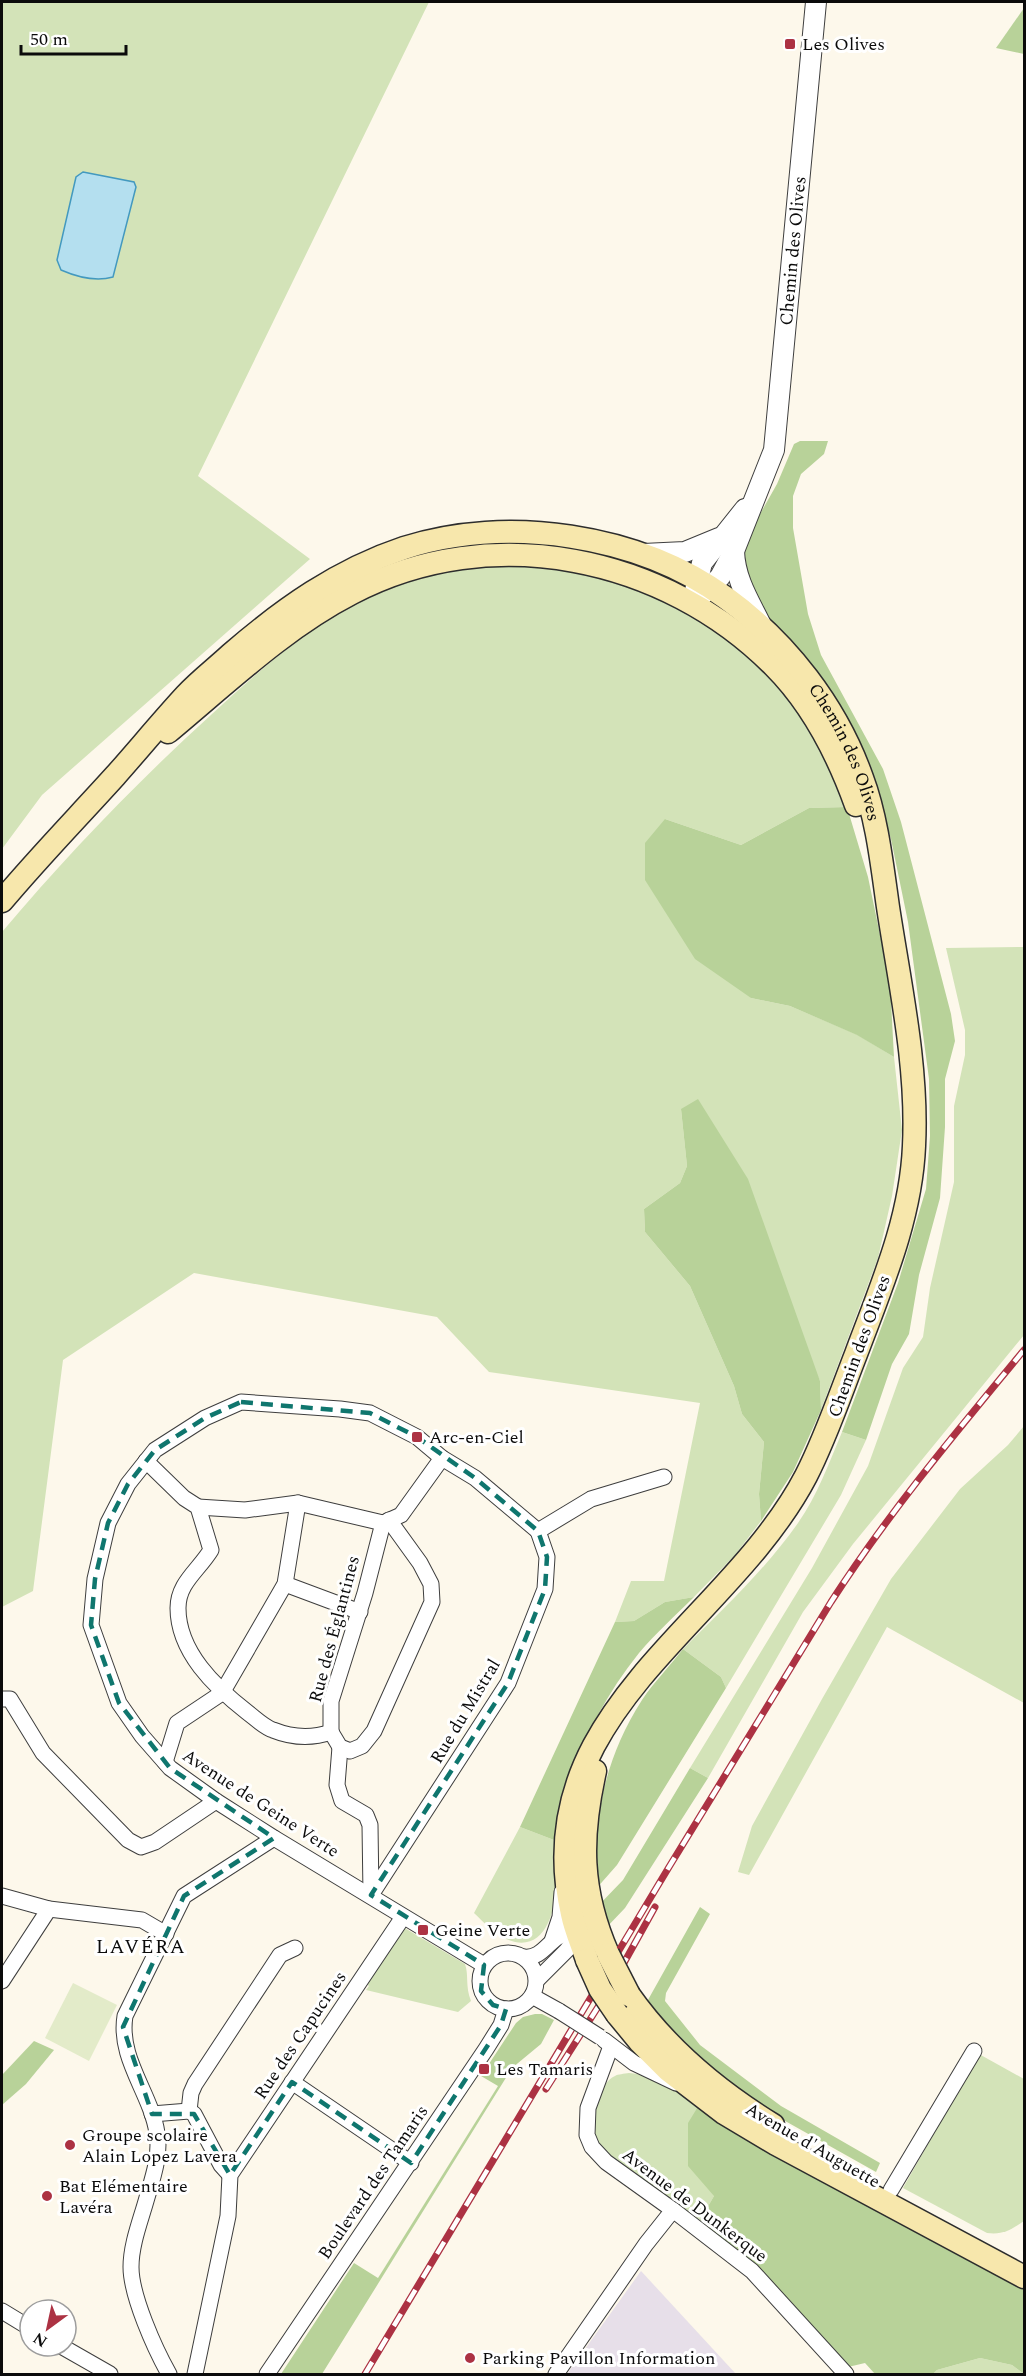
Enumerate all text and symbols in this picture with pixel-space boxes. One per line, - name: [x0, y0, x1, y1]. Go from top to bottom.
- scale bar: [21, 18, 126, 56]
- text: 50 m: [30, 26, 68, 53]
- place label: Les Olives: [802, 31, 885, 58]
- marker: Les Olives: [783, 37, 797, 51]
- street label: Chemin des Olives: [773, 175, 814, 327]
- street label: Chemin des Olives: [802, 678, 887, 824]
- street label: Chemin des Olives: [821, 1271, 898, 1421]
- place label: Arc-en-Ciel: [429, 1424, 524, 1451]
- marker: Arc-en-Ciel: [410, 1430, 424, 1444]
- street label: Rue des Églantines: [302, 1553, 367, 1706]
- street label: Rue du Mistral: [423, 1654, 507, 1769]
- street label: Avenue de Geine Verte: [177, 1742, 345, 1864]
- place label: Geine Verte: [435, 1917, 530, 1944]
- marker: Geine Verte: [416, 1923, 430, 1937]
- district label: LAVÉRA: [96, 1932, 186, 1962]
- street label: Rue des Capucines: [247, 1966, 353, 2105]
- place label: Les Tamaris: [496, 2056, 593, 2083]
- marker: Les Tamaris: [477, 2062, 491, 2076]
- street label: Avenue d'Auguette: [740, 2096, 885, 2195]
- street label: Boulevard des Tamaris: [312, 2100, 435, 2265]
- place label: Groupe scolaire Alain Lopez Lavera: [82, 2122, 237, 2170]
- marker: Groupe scolaire Alain Lopez Lavera: [63, 2138, 77, 2152]
- street label: Avenue de Dunkerque: [616, 2142, 773, 2269]
- place label: Bat Elémentaire Lavéra: [59, 2173, 188, 2221]
- marker: Bat Elémentaire Lavéra: [40, 2189, 54, 2203]
- north arrow: [18, 2298, 78, 2358]
- text: N: [28, 2326, 52, 2353]
- place label: Parking Pavillon Information: [482, 2345, 715, 2372]
- marker: Parking Pavillon Information: [463, 2351, 477, 2365]

